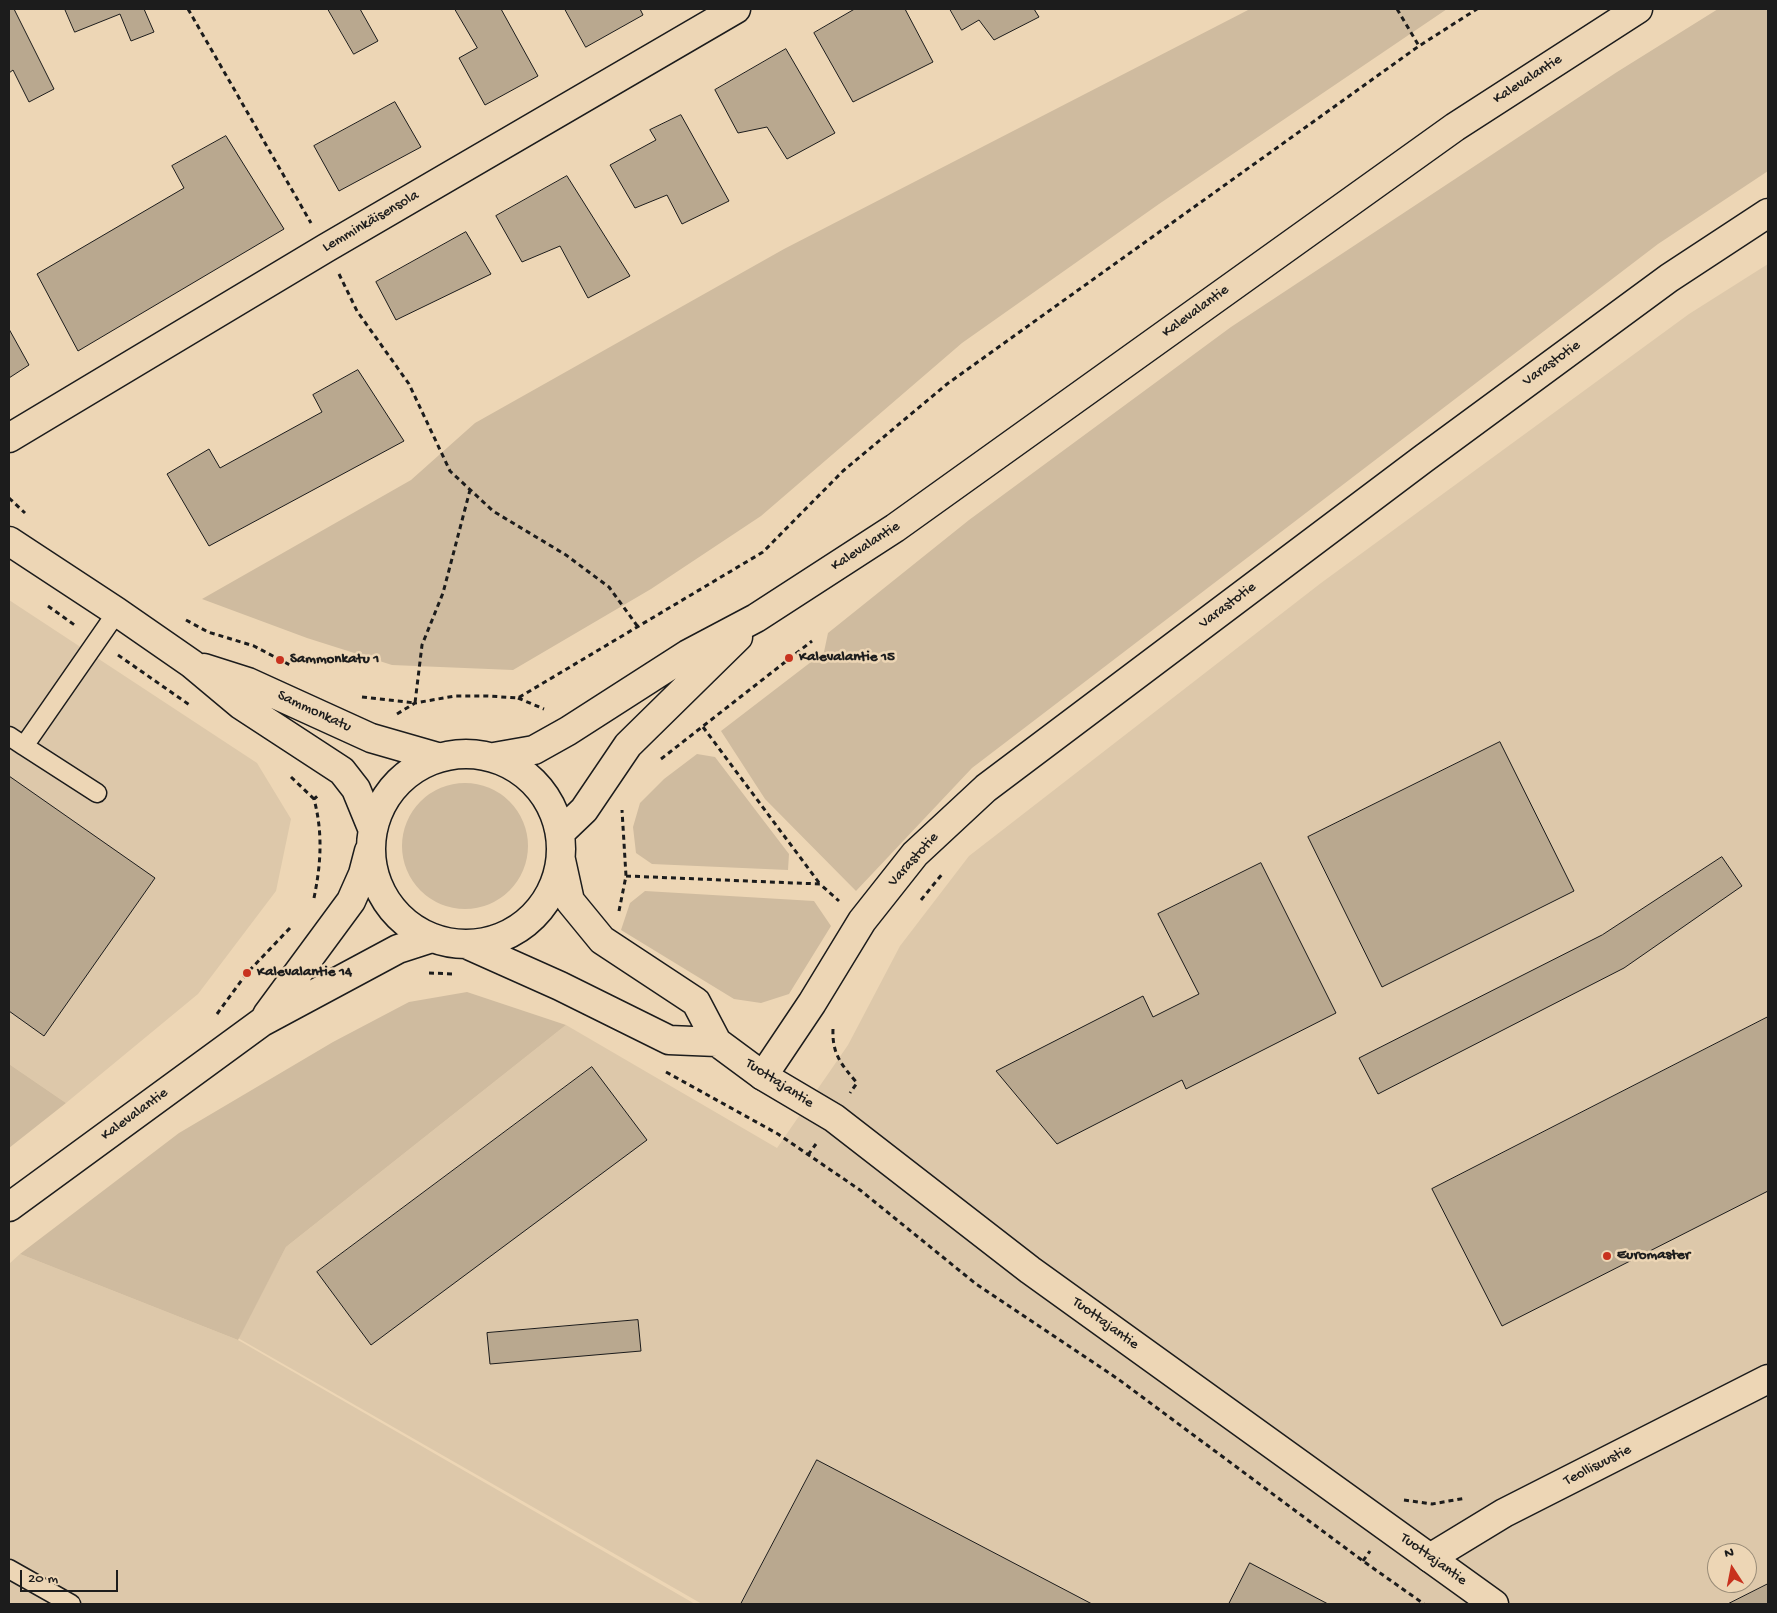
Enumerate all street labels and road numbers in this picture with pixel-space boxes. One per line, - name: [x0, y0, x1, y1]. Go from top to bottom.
- street label: Kalevalantie: [1490, 51, 1566, 109]
- street label: Lemminkäisensola: [320, 187, 422, 257]
- street label: Kalevalantie: [1159, 282, 1233, 342]
- street label: Varastotie: [1520, 337, 1584, 391]
- street label: Kalevalantie: [828, 518, 904, 576]
- street label: Varastotie: [1196, 579, 1260, 633]
- street label: Sammonkatu: [274, 687, 354, 737]
- street label: Varastotie: [885, 829, 943, 891]
- street label: Tuottajantie: [741, 1055, 817, 1113]
- street label: Kalevalantie: [98, 1085, 172, 1145]
- street label: Tuottajantie: [1068, 1294, 1142, 1354]
- street label: Teollisuustie: [1561, 1441, 1635, 1491]
- street label: Tuottajantie: [1396, 1530, 1470, 1590]

